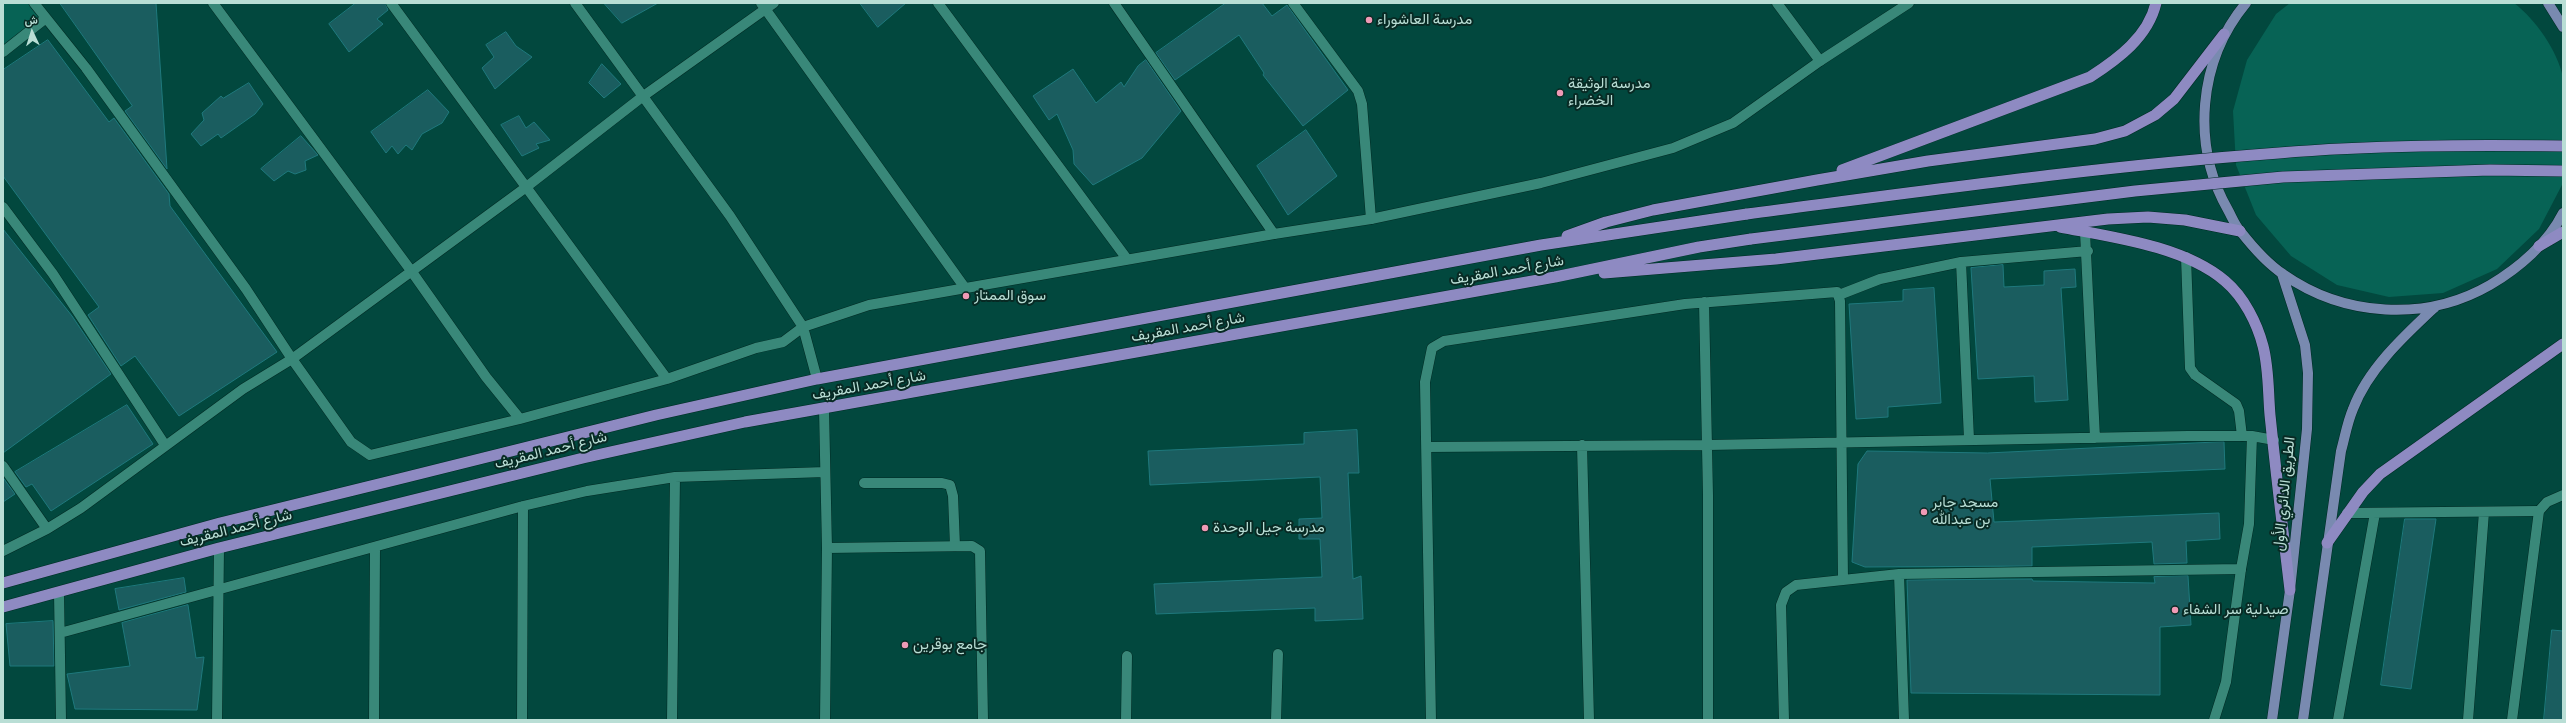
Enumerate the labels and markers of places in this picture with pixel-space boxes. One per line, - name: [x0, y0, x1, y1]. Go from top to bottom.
- place label: مدرسة العاشوراء: [1377, 11, 1472, 29]
- marker: مدرسة العاشوراء: [1364, 15, 1374, 25]
- place label: مدرسة الوثيقة الخضراء: [1568, 75, 1651, 110]
- marker: مدرسة الوثيقة الخضراء: [1555, 88, 1565, 98]
- place label: سوق الممتاز: [974, 287, 1046, 305]
- marker: سوق الممتاز: [961, 291, 971, 301]
- place label: مسجد جابر بن عبدالله: [1932, 494, 1998, 529]
- marker: مسجد جابر بن عبدالله: [1919, 507, 1929, 517]
- place label: مدرسة جيل الوحدة: [1213, 519, 1325, 537]
- marker: مدرسة جيل الوحدة: [1200, 523, 1210, 533]
- place label: صيدلية سر الشفاء: [2183, 601, 2289, 619]
- marker: صيدلية سر الشفاء: [2170, 605, 2180, 615]
- place label: جامع بوقرين: [913, 636, 987, 654]
- marker: جامع بوقرين: [900, 640, 910, 650]

